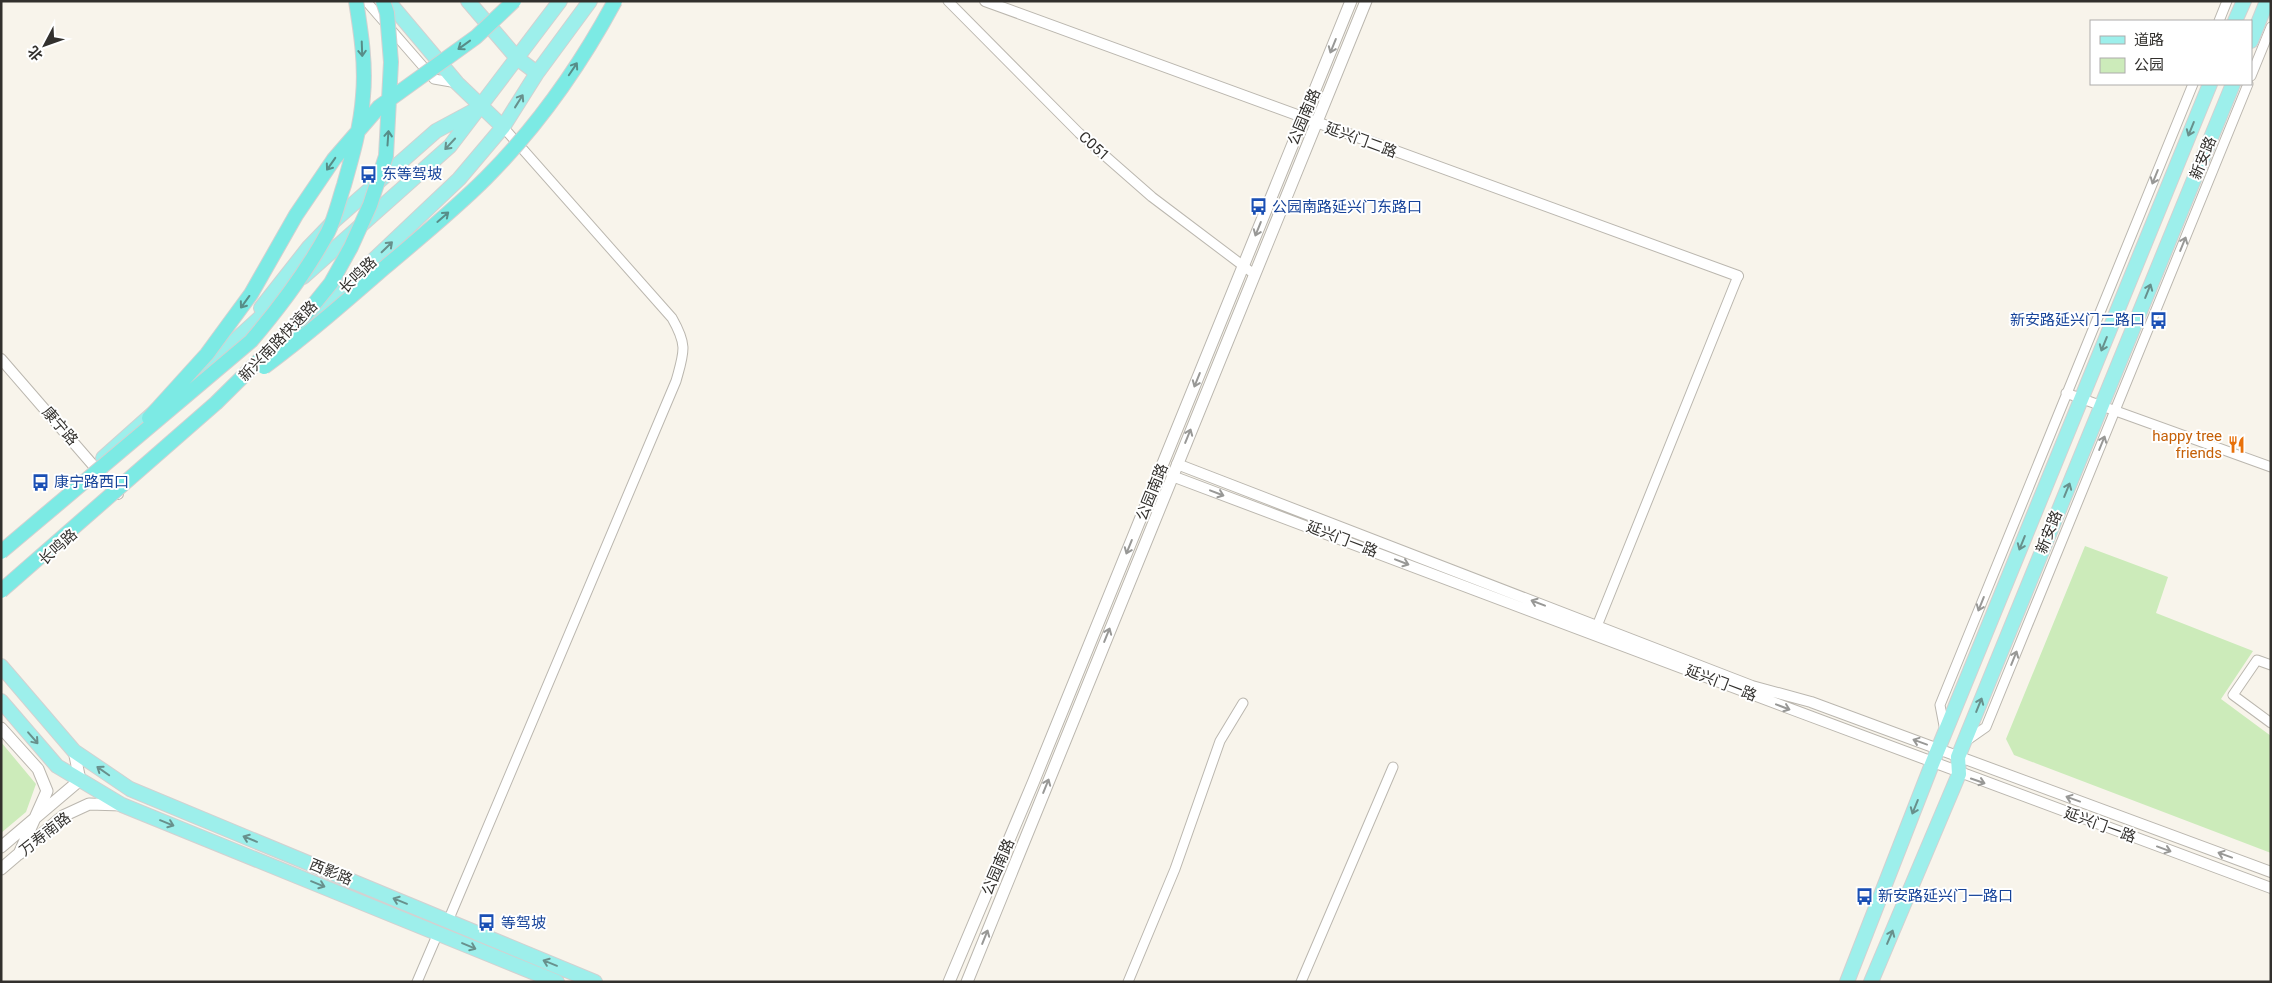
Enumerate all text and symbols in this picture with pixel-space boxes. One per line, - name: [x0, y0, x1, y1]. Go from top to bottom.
- north arrow: [20, 20, 70, 70]
- legend: [2090, 20, 2252, 85]
- text: 道路: [2134, 31, 2164, 49]
- one-way arrow: [1328, 38, 1337, 53]
- one-way arrow: [457, 40, 471, 50]
- one-way arrow: [357, 41, 367, 57]
- text: 北: [25, 43, 46, 64]
- text: 公园: [2134, 56, 2164, 74]
- one-way arrow: [568, 62, 578, 76]
- street label: 公园南路: [1284, 86, 1324, 148]
- one-way arrow: [515, 95, 525, 109]
- street label: 延兴门二路: [1323, 119, 1399, 161]
- one-way arrow: [2186, 121, 2196, 136]
- street label: C051: [1075, 128, 1113, 164]
- one-way arrow: [383, 130, 392, 146]
- street label: 新安路: [2186, 134, 2220, 182]
- one-way arrow: [445, 138, 456, 151]
- one-way arrow: [326, 157, 336, 171]
- bus stop icon: 东等驾坡: [358, 164, 378, 184]
- place label: 东等驾坡: [382, 165, 442, 183]
- one-way arrow: [2149, 170, 2158, 185]
- bus stop icon: 公园南路延兴门东路口: [1248, 197, 1268, 217]
- place label: 公园南路延兴门东路口: [1272, 198, 1422, 216]
- one-way arrow: [436, 212, 449, 223]
- one-way arrow: [1253, 221, 1262, 236]
- one-way arrow: [2178, 237, 2188, 252]
- one-way arrow: [381, 241, 394, 253]
- street label: 长鸣路: [336, 253, 380, 297]
- one-way arrow: [2144, 284, 2154, 299]
- one-way arrow: [240, 295, 250, 309]
- street label: 新兴南路快速路: [235, 297, 321, 385]
- bus stop icon: 新安路延兴门二路口: [2149, 310, 2169, 330]
- place label: 新安路延兴门二路口: [2010, 311, 2145, 329]
- one-way arrow: [2098, 336, 2108, 351]
- one-way arrow: [1192, 372, 1202, 387]
- street label: 康宁路: [38, 403, 82, 449]
- place label: happy tree friends: [2152, 427, 2222, 462]
- one-way arrow: [1184, 429, 1193, 444]
- restaurant icon: happy tree friends: [2226, 435, 2246, 455]
- one-way arrow: [2097, 436, 2107, 451]
- street label: 公园南路: [1132, 461, 1172, 523]
- bus stop icon: 康宁路西口: [30, 472, 50, 492]
- place label: 康宁路西口: [54, 473, 129, 491]
- one-way arrow: [2063, 483, 2072, 498]
- one-way arrow: [1209, 489, 1225, 498]
- street label: 新安路: [2032, 508, 2066, 556]
- street label: 延兴门一路: [1304, 517, 1380, 561]
- street label: 长鸣路: [35, 525, 81, 569]
- one-way arrow: [2017, 535, 2027, 550]
- one-way arrow: [1124, 539, 1133, 554]
- one-way arrow: [1394, 558, 1410, 567]
- one-way arrow: [1976, 596, 1985, 611]
- one-way arrow: [1530, 598, 1546, 607]
- one-way arrow: [1103, 628, 1112, 644]
- one-way arrow: [2010, 651, 2019, 667]
- street label: 延兴门一路: [1683, 661, 1759, 705]
- one-way arrow: [1975, 698, 1984, 713]
- one-way arrow: [1776, 703, 1791, 712]
- one-way arrow: [27, 731, 38, 744]
- one-way arrow: [1913, 737, 1929, 746]
- one-way arrow: [96, 766, 110, 776]
- one-way arrow: [1970, 776, 1986, 786]
- one-way arrow: [1042, 779, 1051, 794]
- one-way arrow: [2065, 794, 2081, 803]
- one-way arrow: [1910, 799, 1919, 814]
- street label: 延兴门一路: [2062, 804, 2138, 846]
- street label: 万寿南路: [16, 808, 74, 860]
- one-way arrow: [160, 820, 175, 829]
- one-way arrow: [243, 833, 258, 843]
- street label: 公园南路: [978, 836, 1018, 898]
- one-way arrow: [2155, 845, 2171, 854]
- one-way arrow: [2218, 850, 2233, 859]
- street label: 西影路: [307, 855, 355, 889]
- one-way arrow: [310, 880, 325, 890]
- bus stop icon: 新安路延兴门一路口: [1854, 886, 1874, 906]
- place label: 新安路延兴门一路口: [1878, 887, 2013, 905]
- one-way arrow: [393, 896, 408, 905]
- bus stop icon: 等驾坡: [477, 913, 497, 933]
- place label: 等驾坡: [501, 914, 546, 932]
- one-way arrow: [981, 929, 990, 945]
- one-way arrow: [1886, 930, 1896, 945]
- one-way arrow: [461, 942, 476, 951]
- one-way arrow: [543, 958, 558, 968]

